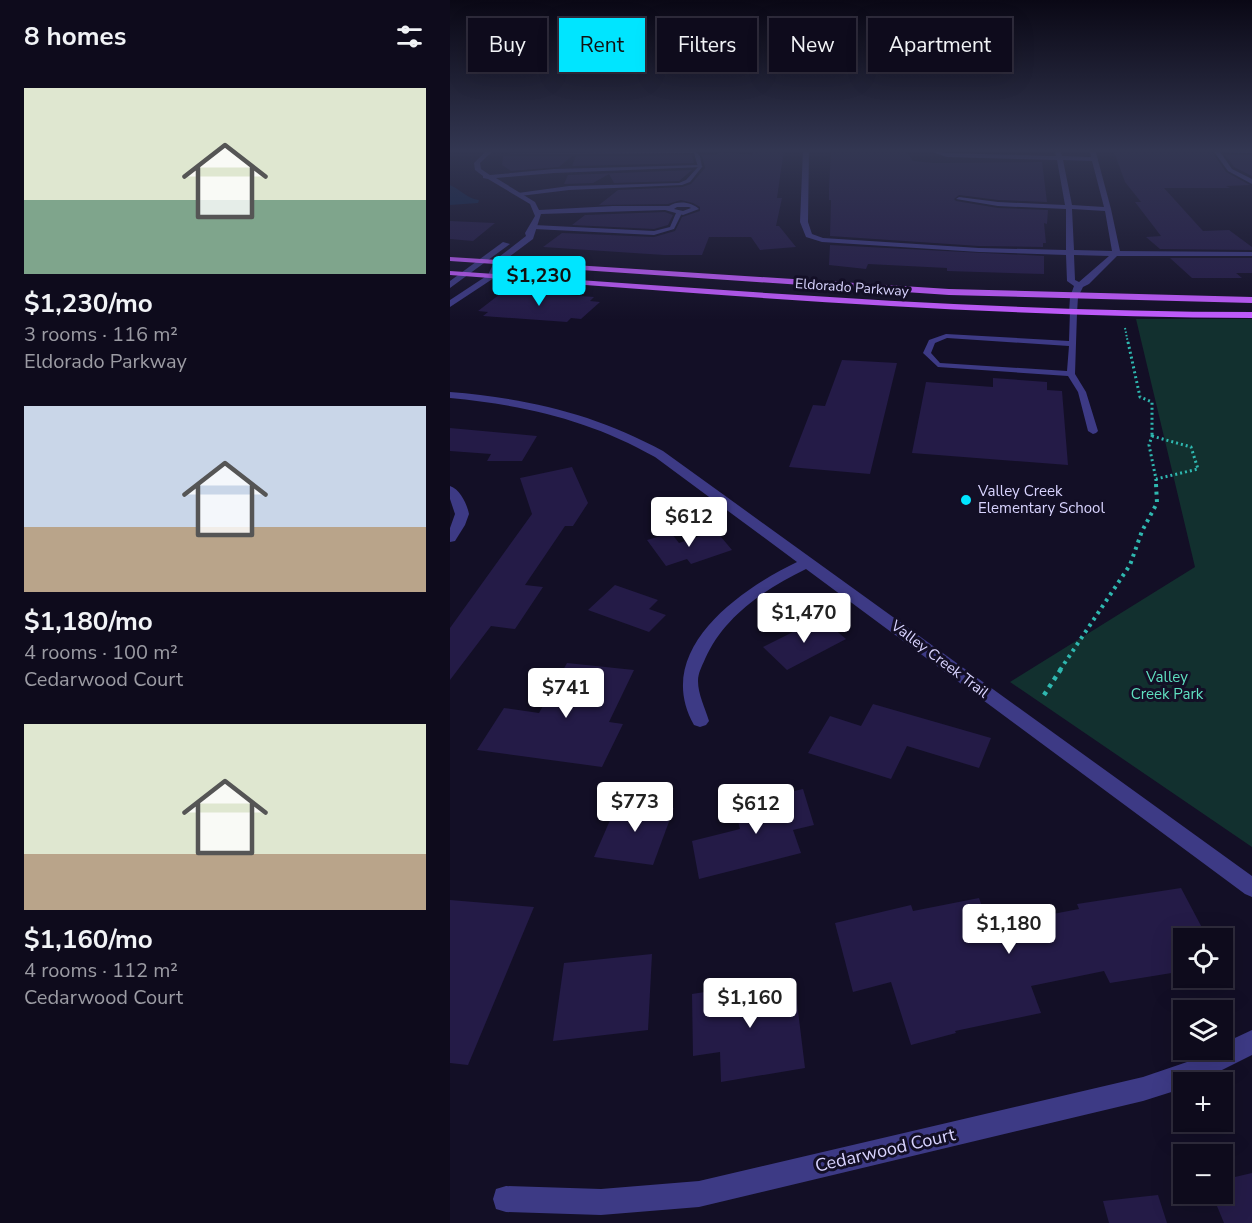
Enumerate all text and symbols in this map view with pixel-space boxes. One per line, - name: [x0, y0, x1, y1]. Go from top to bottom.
- chip: Buy: [468, 18, 547, 72]
- chip: Rent: [559, 18, 645, 72]
- chip: Filters: [657, 18, 757, 72]
- chip: New: [769, 18, 856, 72]
- chip: Apartment: [868, 18, 1012, 72]
- text: 8 homes: [24, 19, 126, 54]
- icon: filters: [393, 20, 426, 53]
- icon: home: [171, 127, 279, 235]
- pin: $1,230: [490, 256, 588, 307]
- text: $1,230: [507, 262, 571, 289]
- street label: Eldorado Parkway: [794, 274, 910, 301]
- text: $1,230/mo: [24, 286, 153, 321]
- text: 3 rooms · 116 m²: [24, 321, 178, 348]
- text: Eldorado Parkway: [24, 348, 187, 375]
- icon: home: [171, 445, 279, 553]
- place label: Valley Creek Elementary School: [977, 481, 1105, 518]
- marker: Valley Creek Elementary School: [959, 493, 973, 507]
- pin: $612: [653, 497, 725, 548]
- text: $612: [665, 503, 713, 530]
- pin: $1,470: [755, 593, 853, 644]
- text: $1,470: [772, 599, 836, 626]
- text: $1,180/mo: [24, 604, 153, 639]
- street label: Valley Creek Trail: [886, 615, 993, 703]
- text: 4 rooms · 100 m²: [24, 639, 178, 666]
- text: Cedarwood Court: [24, 666, 183, 693]
- park label: Valley Creek Park: [1131, 667, 1204, 704]
- pin: $741: [530, 668, 602, 719]
- text: $741: [542, 674, 590, 701]
- icon: home: [171, 763, 279, 871]
- pin: $773: [599, 782, 671, 833]
- pin: $612: [720, 784, 792, 835]
- text: $773: [611, 788, 659, 815]
- text: $612: [732, 790, 780, 817]
- pin: $1,180: [960, 904, 1058, 955]
- text: $1,180: [977, 910, 1041, 937]
- text: $1,160/mo: [24, 922, 153, 957]
- map controls: [1173, 928, 1233, 1204]
- button: locate: [1173, 928, 1233, 988]
- text: 4 rooms · 112 m²: [24, 957, 178, 984]
- pin: $1,160: [701, 978, 799, 1029]
- text: Cedarwood Court: [24, 984, 183, 1011]
- text: $1,160: [718, 984, 782, 1011]
- button: layers: [1173, 1000, 1233, 1060]
- button: +: [1173, 1072, 1233, 1132]
- street label: Cedarwood Court: [813, 1122, 958, 1178]
- button: −: [1173, 1144, 1233, 1204]

